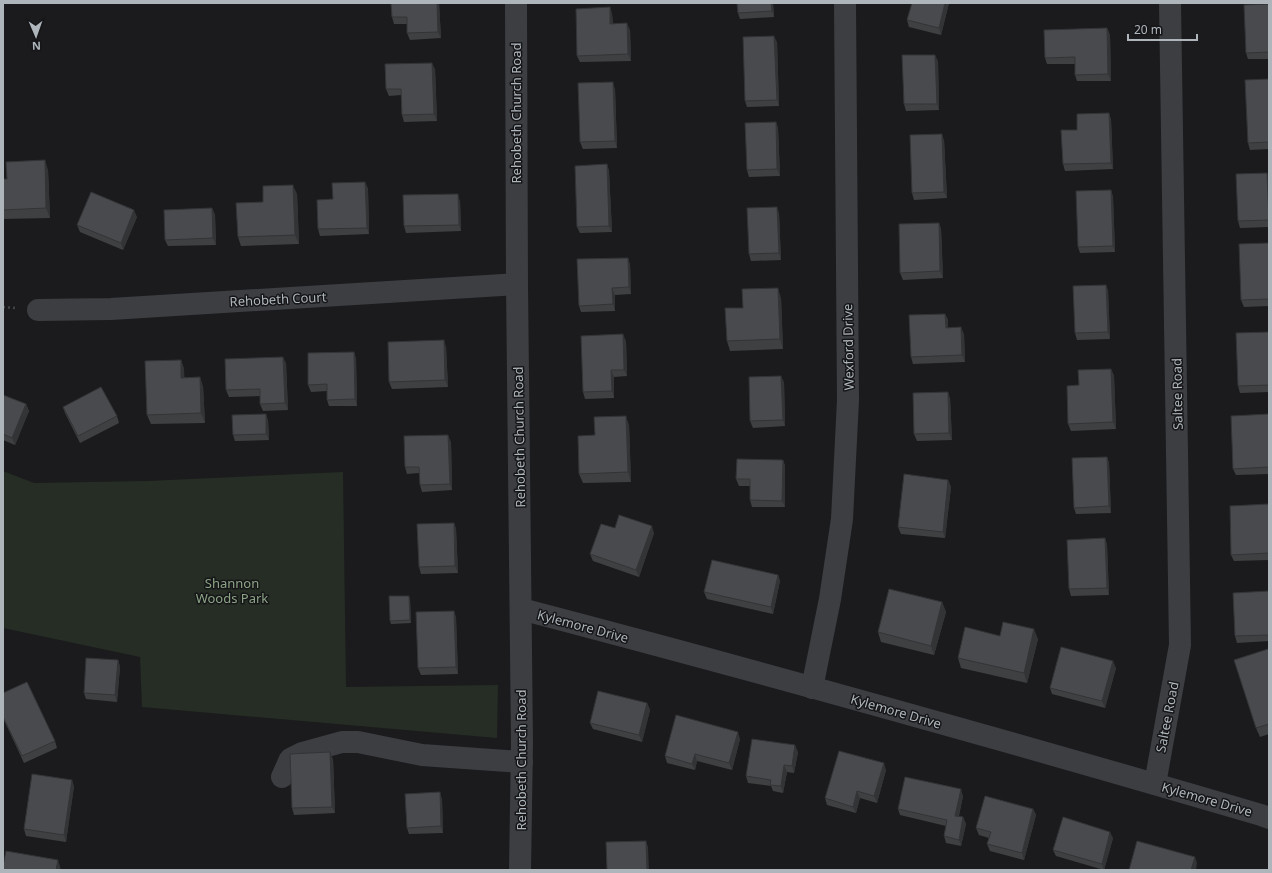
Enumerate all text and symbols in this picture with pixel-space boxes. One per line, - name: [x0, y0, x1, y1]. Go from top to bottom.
- north arrow: [16, 16, 56, 56]
- scale bar: [1128, 16, 1197, 42]
- text: 20 m: [1134, 21, 1162, 38]
- text: N: [32, 39, 41, 54]
- street label: Rehobeth Church Road: [507, 42, 525, 184]
- street label: Rehobeth Court: [229, 287, 327, 311]
- street label: Wexford Drive: [838, 303, 858, 391]
- street label: Saltee Road: [1167, 358, 1187, 430]
- street label: Rehobeth Church Road: [509, 366, 529, 508]
- park label: Shannon Woods Park: [196, 574, 268, 607]
- street label: Kylemore Drive: [536, 605, 630, 647]
- street label: Saltee Road: [1151, 680, 1183, 754]
- street label: Rehobeth Church Road: [512, 689, 530, 831]
- street label: Kylemore Drive: [849, 689, 943, 733]
- street label: Kylemore Drive: [1160, 777, 1254, 821]

